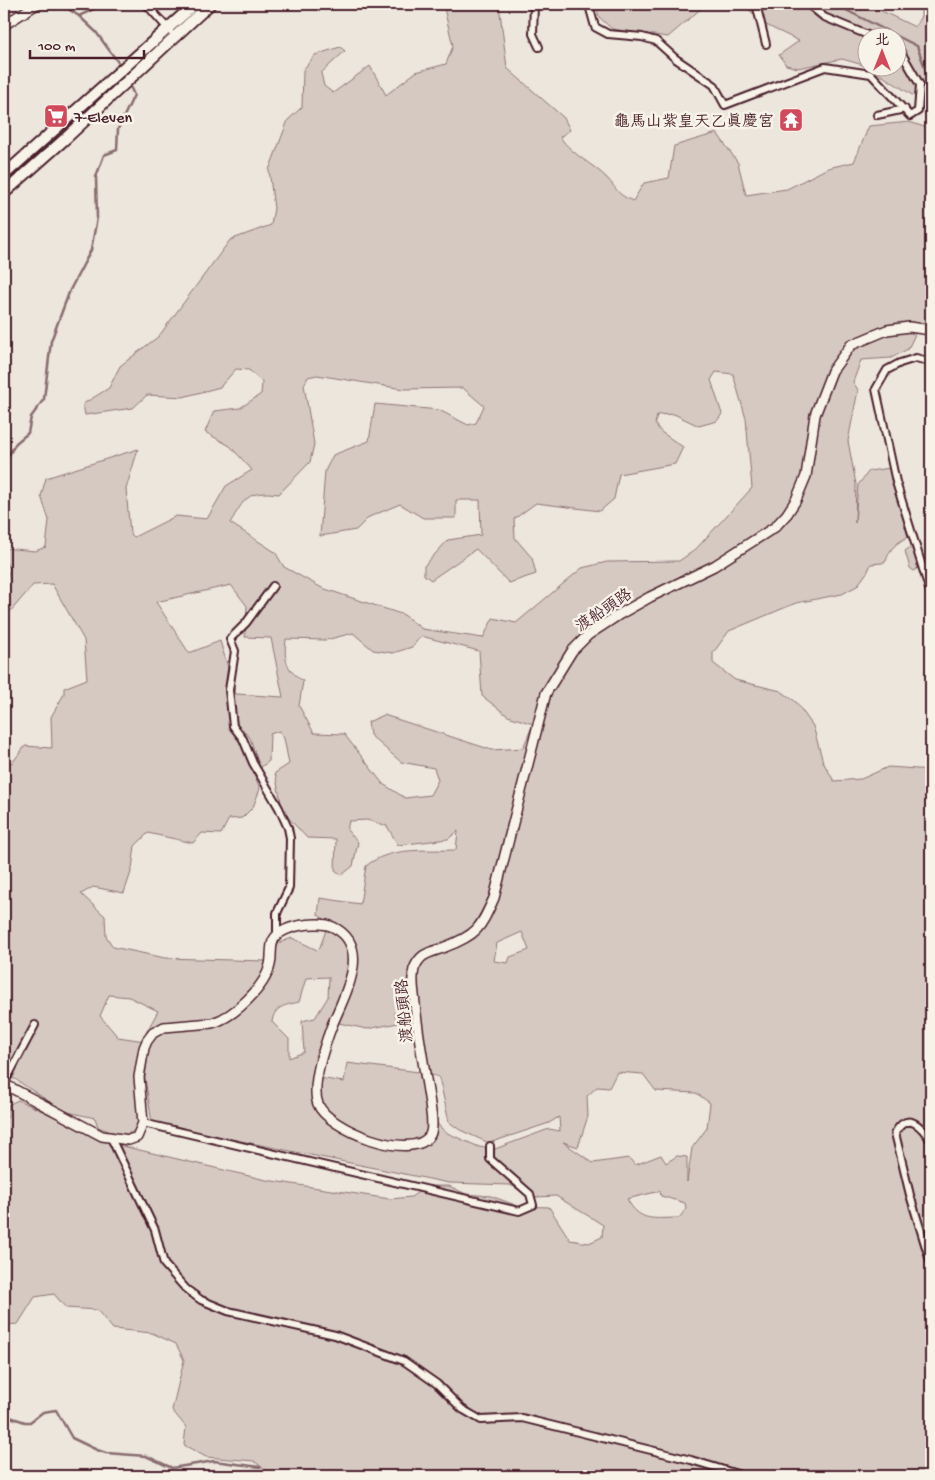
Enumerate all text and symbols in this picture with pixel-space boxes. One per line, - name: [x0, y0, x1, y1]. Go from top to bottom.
- scale bar: [30, 28, 144, 60]
- north arrow: [858, 28, 908, 78]
- text: 北: [875, 33, 889, 50]
- text: 100 m: [37, 38, 76, 56]
- supermarket icon: 7-Eleven: [43, 103, 69, 129]
- temple icon: 龜馬山紫皇天乙真慶宮: [778, 107, 804, 133]
- place label: 7-Eleven: [73, 110, 132, 129]
- place label: 龜馬山紫皇天乙真慶宮: [614, 112, 774, 133]
- street label: 渡船頭路: [572, 584, 637, 638]
- street label: 渡船頭路: [392, 978, 419, 1044]

